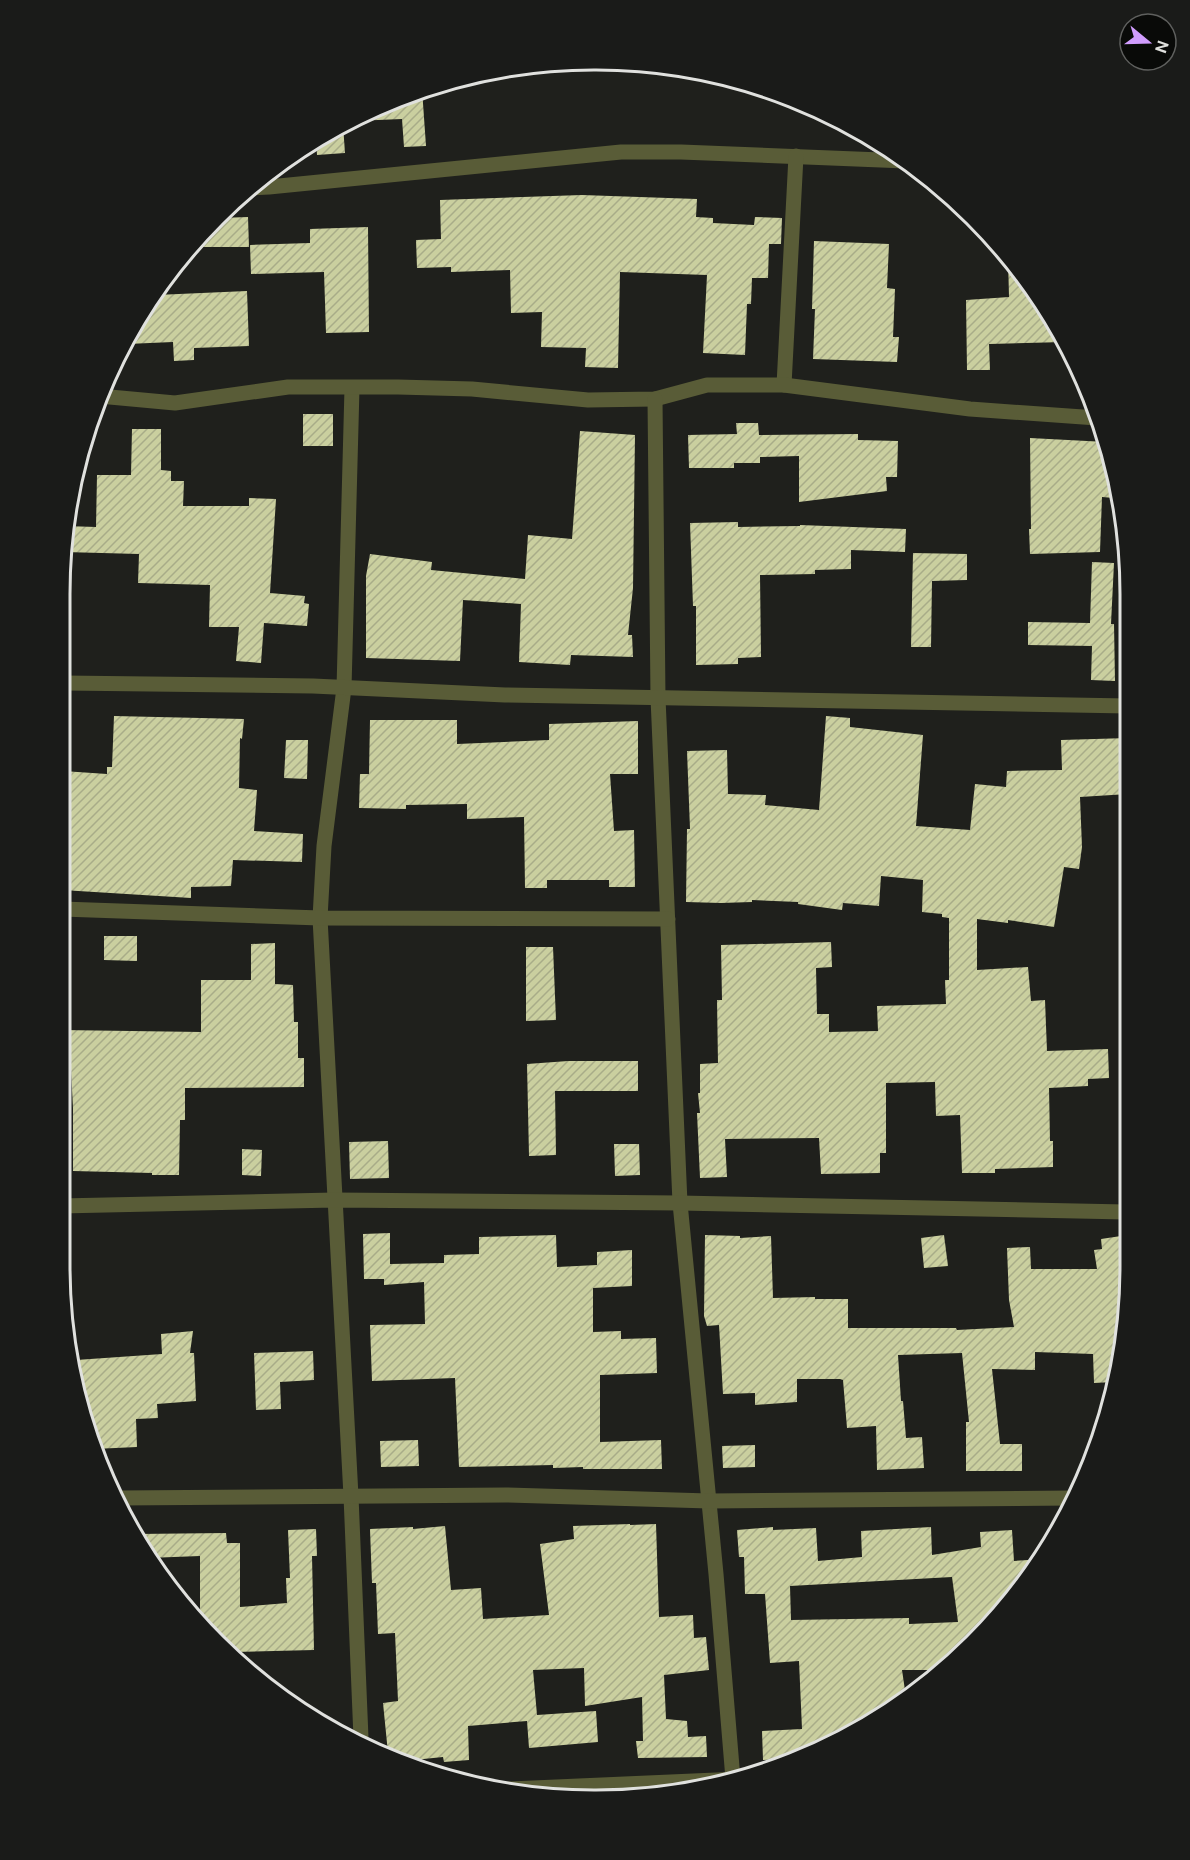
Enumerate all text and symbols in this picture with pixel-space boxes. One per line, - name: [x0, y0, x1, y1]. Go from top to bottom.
- north arrow: [1118, 12, 1178, 72]
- text: N: [1150, 38, 1174, 56]

